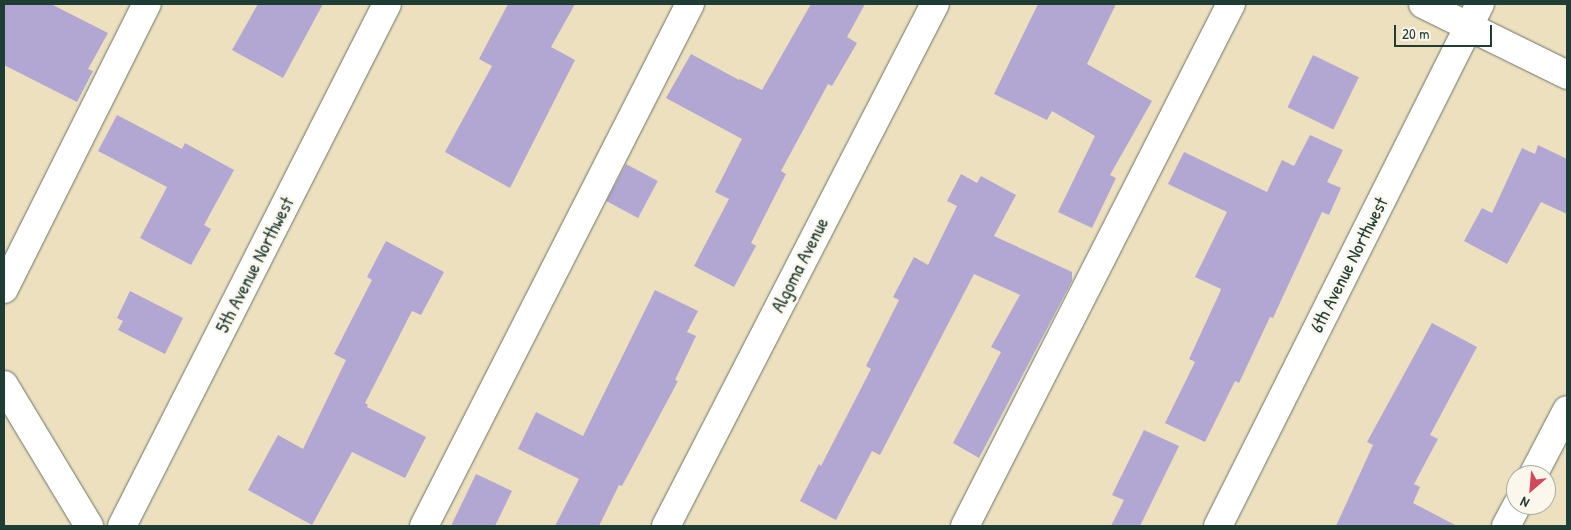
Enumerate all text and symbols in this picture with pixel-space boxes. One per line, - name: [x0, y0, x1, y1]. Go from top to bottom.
- scale bar: [1396, 15, 1494, 47]
- text: 20 m: [1402, 23, 1429, 44]
- street label: 5th Avenue Northwest: [211, 193, 299, 337]
- street label: 6th Avenue Northwest: [1305, 194, 1393, 336]
- street label: Algoma Avenue: [766, 214, 834, 316]
- north arrow: [1506, 465, 1556, 515]
- text: N: [1517, 493, 1532, 513]

